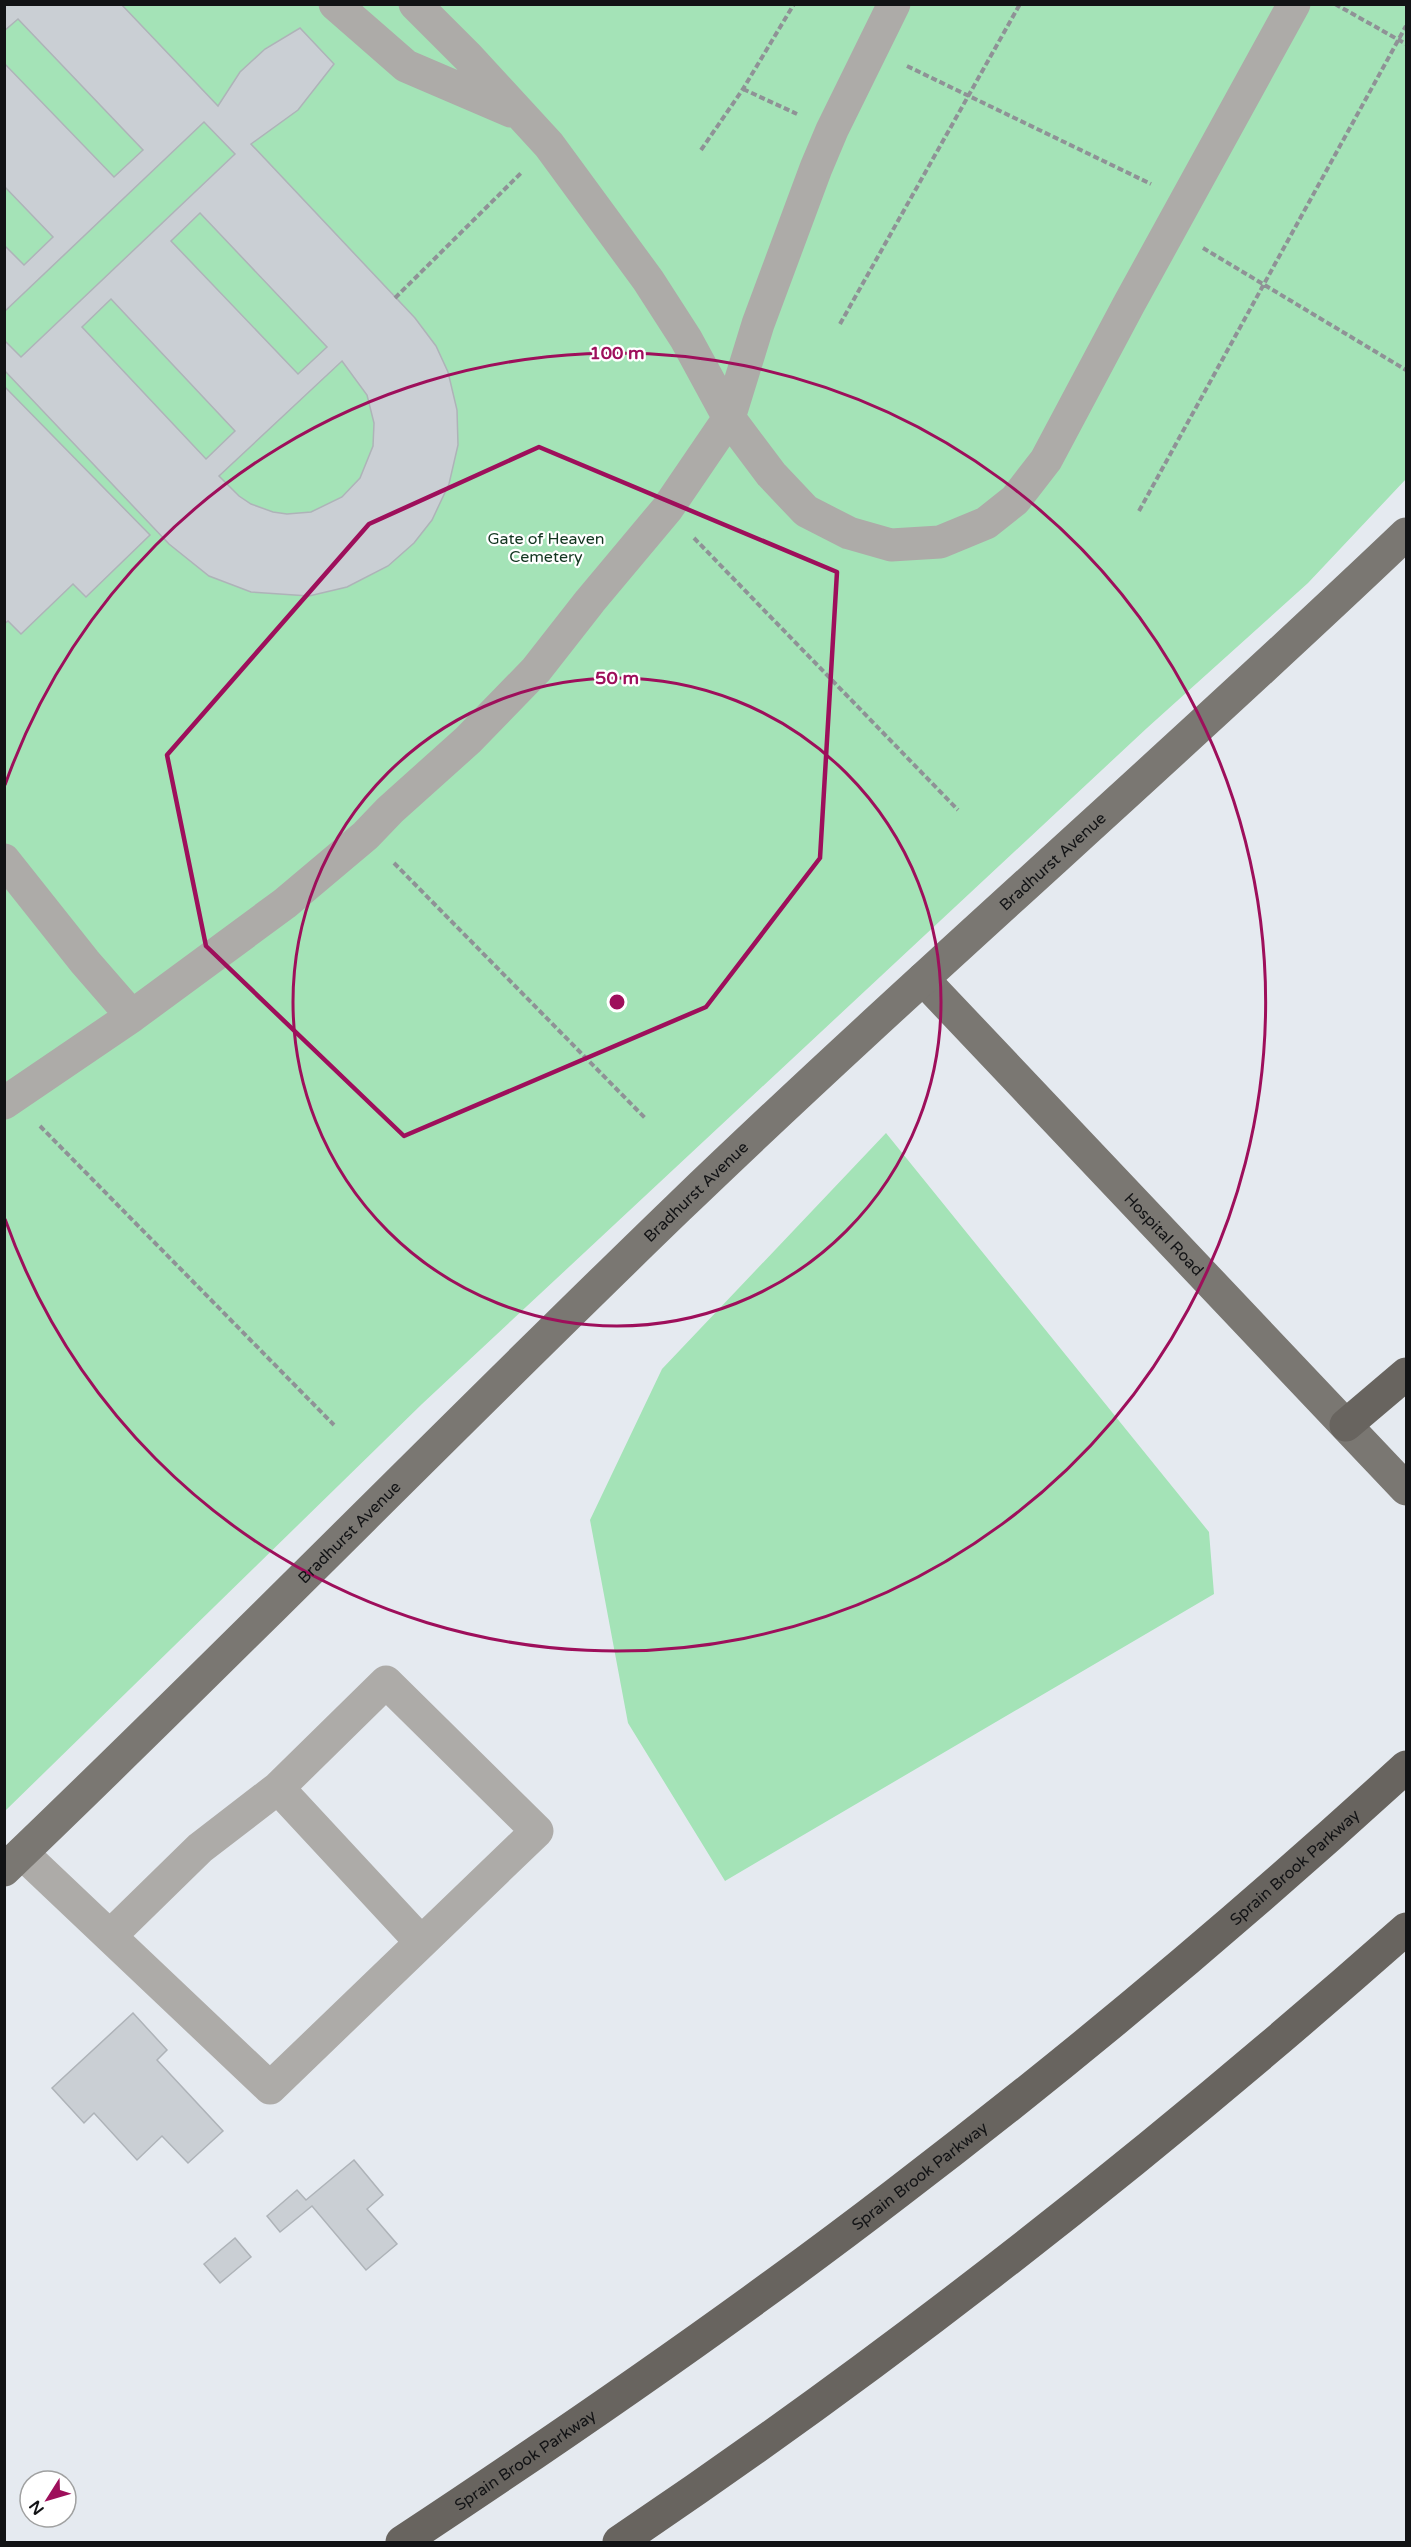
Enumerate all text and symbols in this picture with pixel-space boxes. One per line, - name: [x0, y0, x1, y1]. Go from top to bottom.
- text: 100 m: [589, 342, 645, 364]
- park label: Gate of Heaven Cemetery: [488, 529, 604, 567]
- text: 50 m: [595, 667, 639, 689]
- street label: Bradhurst Avenue: [995, 808, 1110, 915]
- centre of rings: [607, 992, 627, 1012]
- street label: Bradhurst Avenue: [640, 1137, 753, 1247]
- street label: Hospital Road: [1120, 1189, 1208, 1280]
- street label: Bradhurst Avenue: [294, 1477, 405, 1588]
- street label: Sprain Brook Parkway: [1226, 1805, 1364, 1930]
- street label: Sprain Brook Parkway: [848, 2117, 992, 2235]
- street label: Sprain Brook Parkway: [451, 2405, 600, 2515]
- north arrow: [18, 2469, 78, 2529]
- text: N: [25, 2496, 49, 2519]

